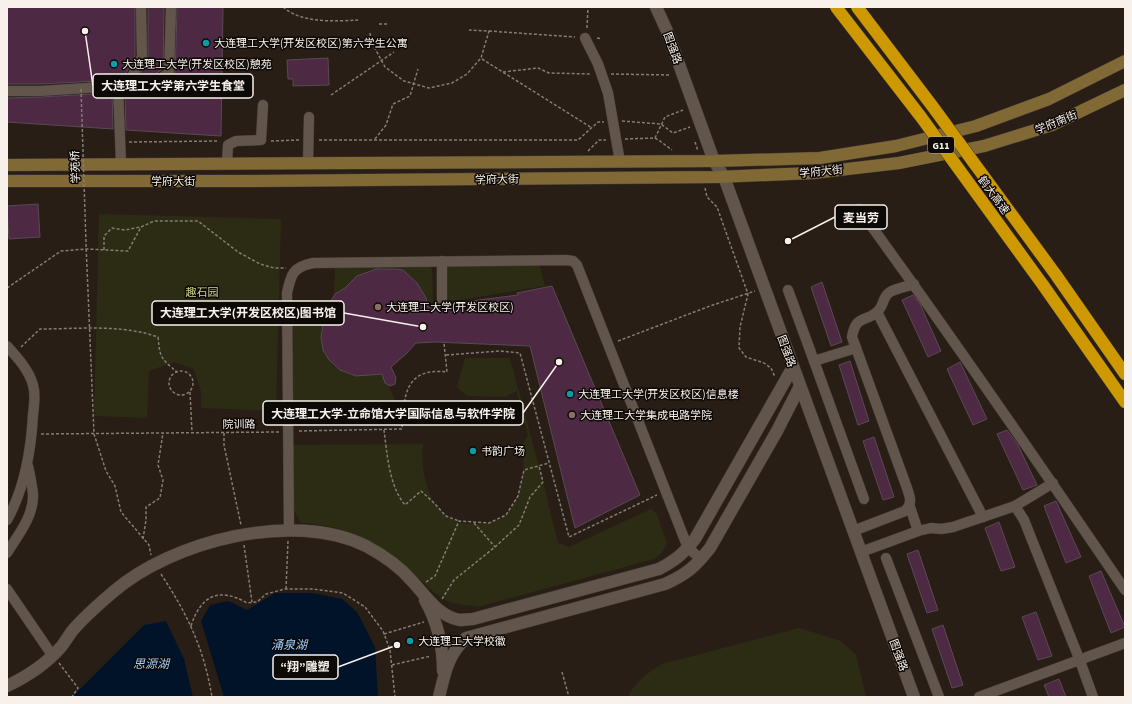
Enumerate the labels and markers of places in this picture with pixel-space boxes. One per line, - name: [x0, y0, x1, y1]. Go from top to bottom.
- place label: 大连理工大学(开发区校区)第六学生公寓: [214, 36, 408, 51]
- marker: 大连理工大学(开发区校区)第六学生公寓: [201, 38, 211, 48]
- place label: 大连理工大学(开发区校区)憩苑: [122, 57, 272, 72]
- marker: 大连理工大学(开发区校区)憩苑: [109, 59, 119, 69]
- callout: 大连理工大学第六学生食堂: [93, 74, 253, 98]
- callout: 麦当劳: [835, 205, 887, 229]
- place label: 大连理工大学(开发区校区): [386, 300, 514, 315]
- callout: 大连理工大学(开发区校区)图书馆: [152, 301, 344, 325]
- marker: 大连理工大学(开发区校区): [373, 302, 383, 312]
- place label: 大连理工大学(开发区校区)信息楼: [578, 387, 739, 402]
- marker: 大连理工大学(开发区校区)信息楼: [565, 389, 575, 399]
- callout: 大连理工大学-立命馆大学国际信息与软件学院: [263, 401, 523, 425]
- place label: 大连理工大学集成电路学院: [580, 408, 712, 423]
- marker: 大连理工大学集成电路学院: [567, 410, 577, 420]
- place label: 书韵广场: [481, 444, 525, 459]
- marker: 书韵广场: [468, 446, 478, 456]
- place label: 大连理工大学校徽: [418, 634, 506, 649]
- marker: 大连理工大学校徽: [405, 636, 415, 646]
- callout: “翔”雕塑: [273, 655, 338, 679]

